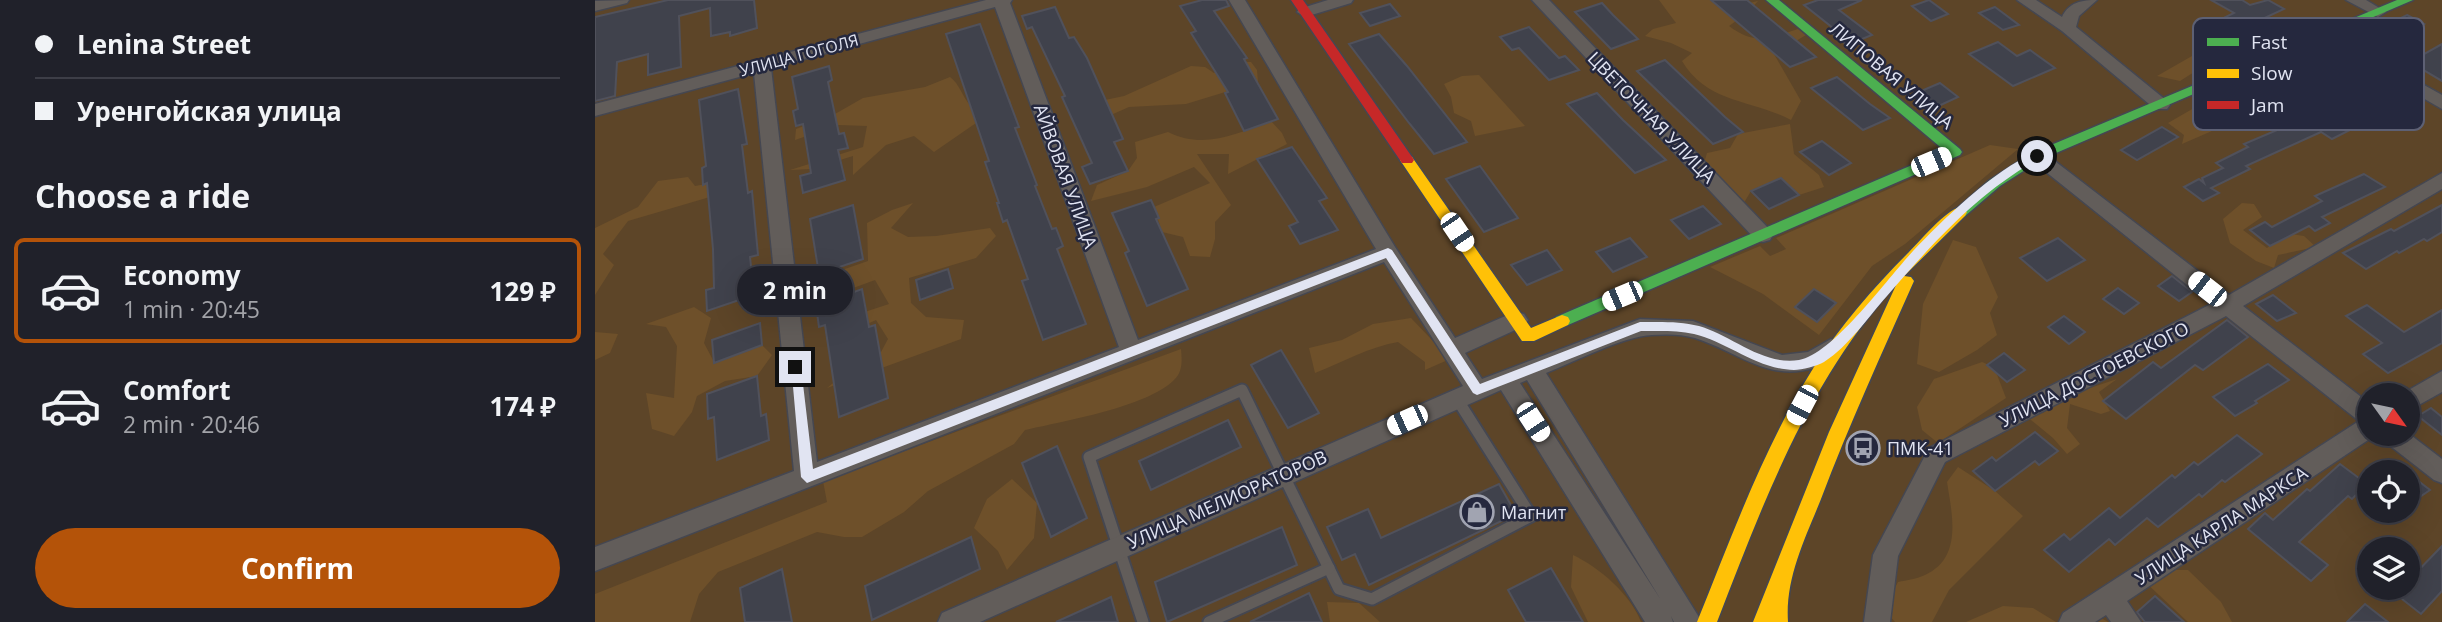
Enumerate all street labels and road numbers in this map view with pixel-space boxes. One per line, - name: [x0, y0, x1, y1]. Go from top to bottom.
- street label: ЛИПОВАЯ УЛИЦА: [1825, 16, 1959, 134]
- street label: УЛИЦА ГОГОЛЯ: [737, 29, 861, 81]
- street label: ЦВЕТОЧНАЯ УЛИЦА: [1583, 46, 1722, 188]
- street label: АЙВОВАЯ УЛИЦА: [1029, 101, 1103, 252]
- street label: УЛИЦА ДОСТОЕВСКОГО: [1995, 316, 2193, 432]
- street label: УЛИЦА МЕЛИОРАТОРОВ: [1124, 444, 1330, 554]
- street label: УЛИЦА КАРЛА МАРКСА: [2130, 460, 2312, 590]

